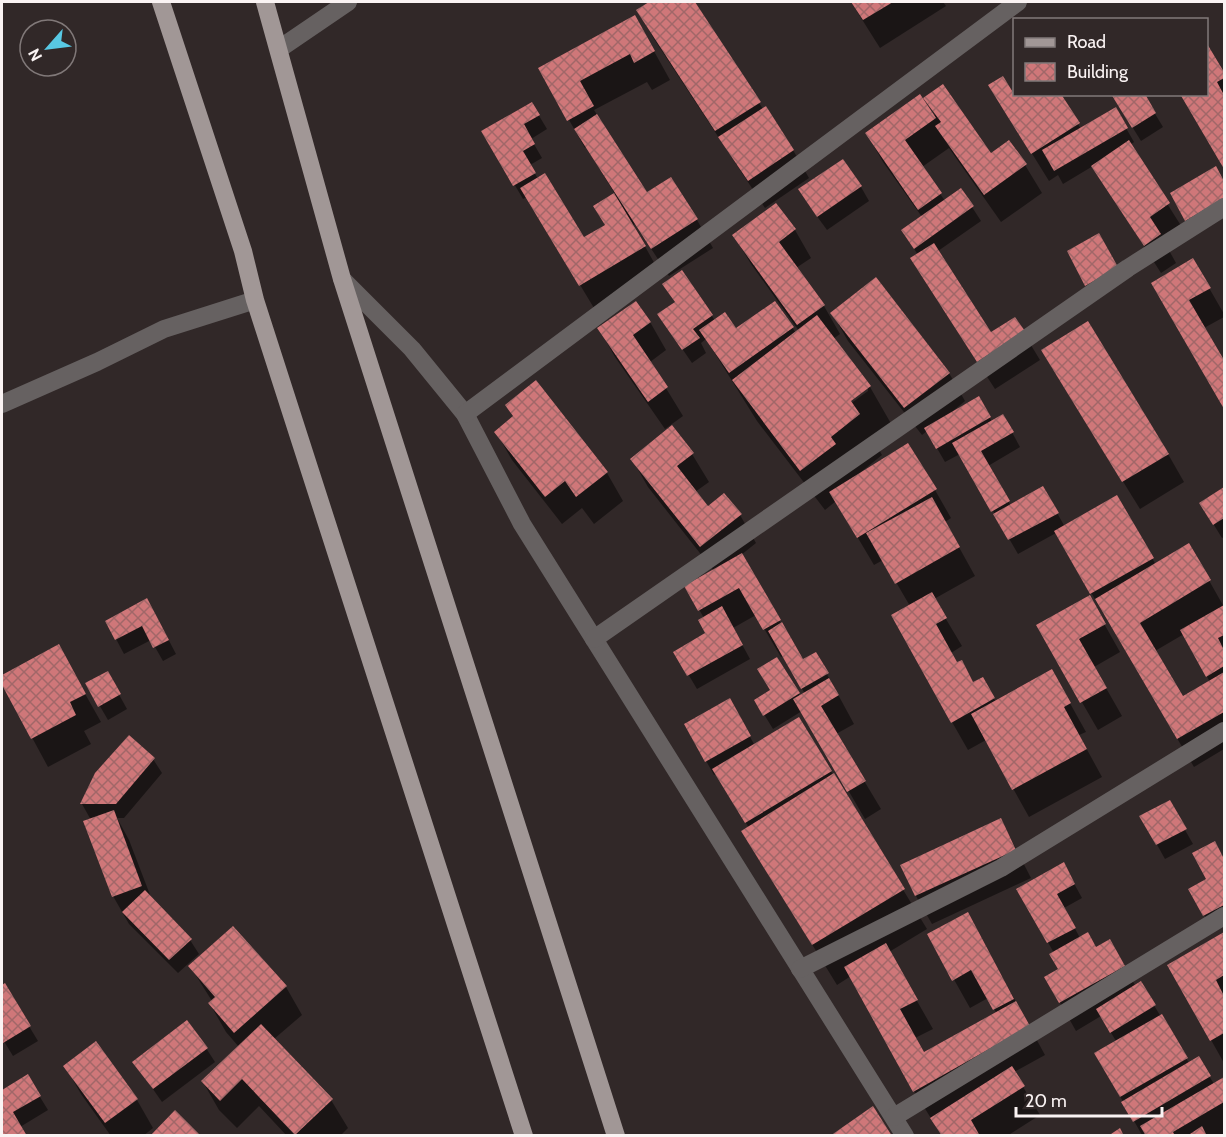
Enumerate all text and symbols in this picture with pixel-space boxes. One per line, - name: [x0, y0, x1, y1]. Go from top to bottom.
- north arrow: [18, 18, 78, 78]
- legend: [1013, 18, 1208, 96]
- text: Road: [1067, 31, 1106, 53]
- text: N: [24, 45, 46, 64]
- text: Building: [1067, 61, 1129, 83]
- scale bar: [1016, 1080, 1162, 1118]
- text: 20 m: [1025, 1090, 1067, 1112]

